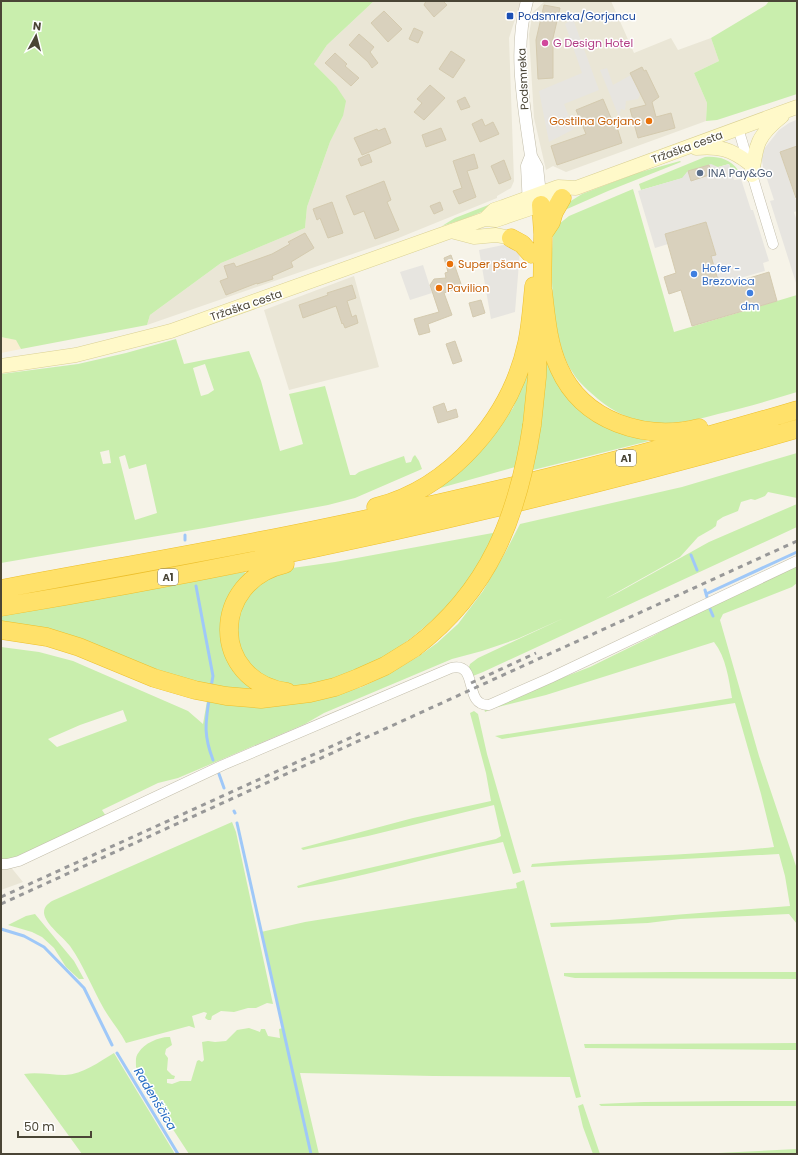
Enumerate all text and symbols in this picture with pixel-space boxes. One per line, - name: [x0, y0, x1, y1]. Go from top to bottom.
- place label: Podsmreka/Gorjancu: [518, 8, 636, 24]
- marker: Podsmreka/Gorjancu: [505, 11, 515, 21]
- north arrow: [16, 16, 56, 56]
- text: N: [32, 18, 42, 35]
- place label: G Design Hotel: [553, 35, 633, 51]
- marker: G Design Hotel: [540, 38, 550, 48]
- street label: Podsmreka: [513, 48, 533, 110]
- place label: Gostilna Gorjanc: [549, 113, 641, 129]
- marker: Gostilna Gorjanc: [644, 116, 654, 126]
- street label: Tržaška cesta: [649, 127, 725, 167]
- place label: INA Pay&Go: [708, 165, 773, 181]
- marker: INA Pay&Go: [695, 168, 705, 178]
- place label: Super pšanc: [458, 256, 527, 272]
- marker: Super pšanc: [445, 259, 455, 269]
- place label: Hofer - Brezovica: [702, 260, 755, 289]
- marker: Hofer - Brezovica: [689, 269, 699, 279]
- place label: Pavilion: [447, 280, 489, 296]
- marker: Pavilion: [434, 283, 444, 293]
- street label: Tržaška cesta: [208, 285, 284, 325]
- marker: dm: [745, 288, 755, 298]
- place label: dm: [741, 298, 759, 314]
- road number: A1: [616, 450, 636, 466]
- road number: A1: [158, 569, 178, 585]
- water label: Radenščica: [130, 1064, 181, 1133]
- scale bar: [18, 1113, 91, 1139]
- text: 50 m: [24, 1118, 55, 1135]

